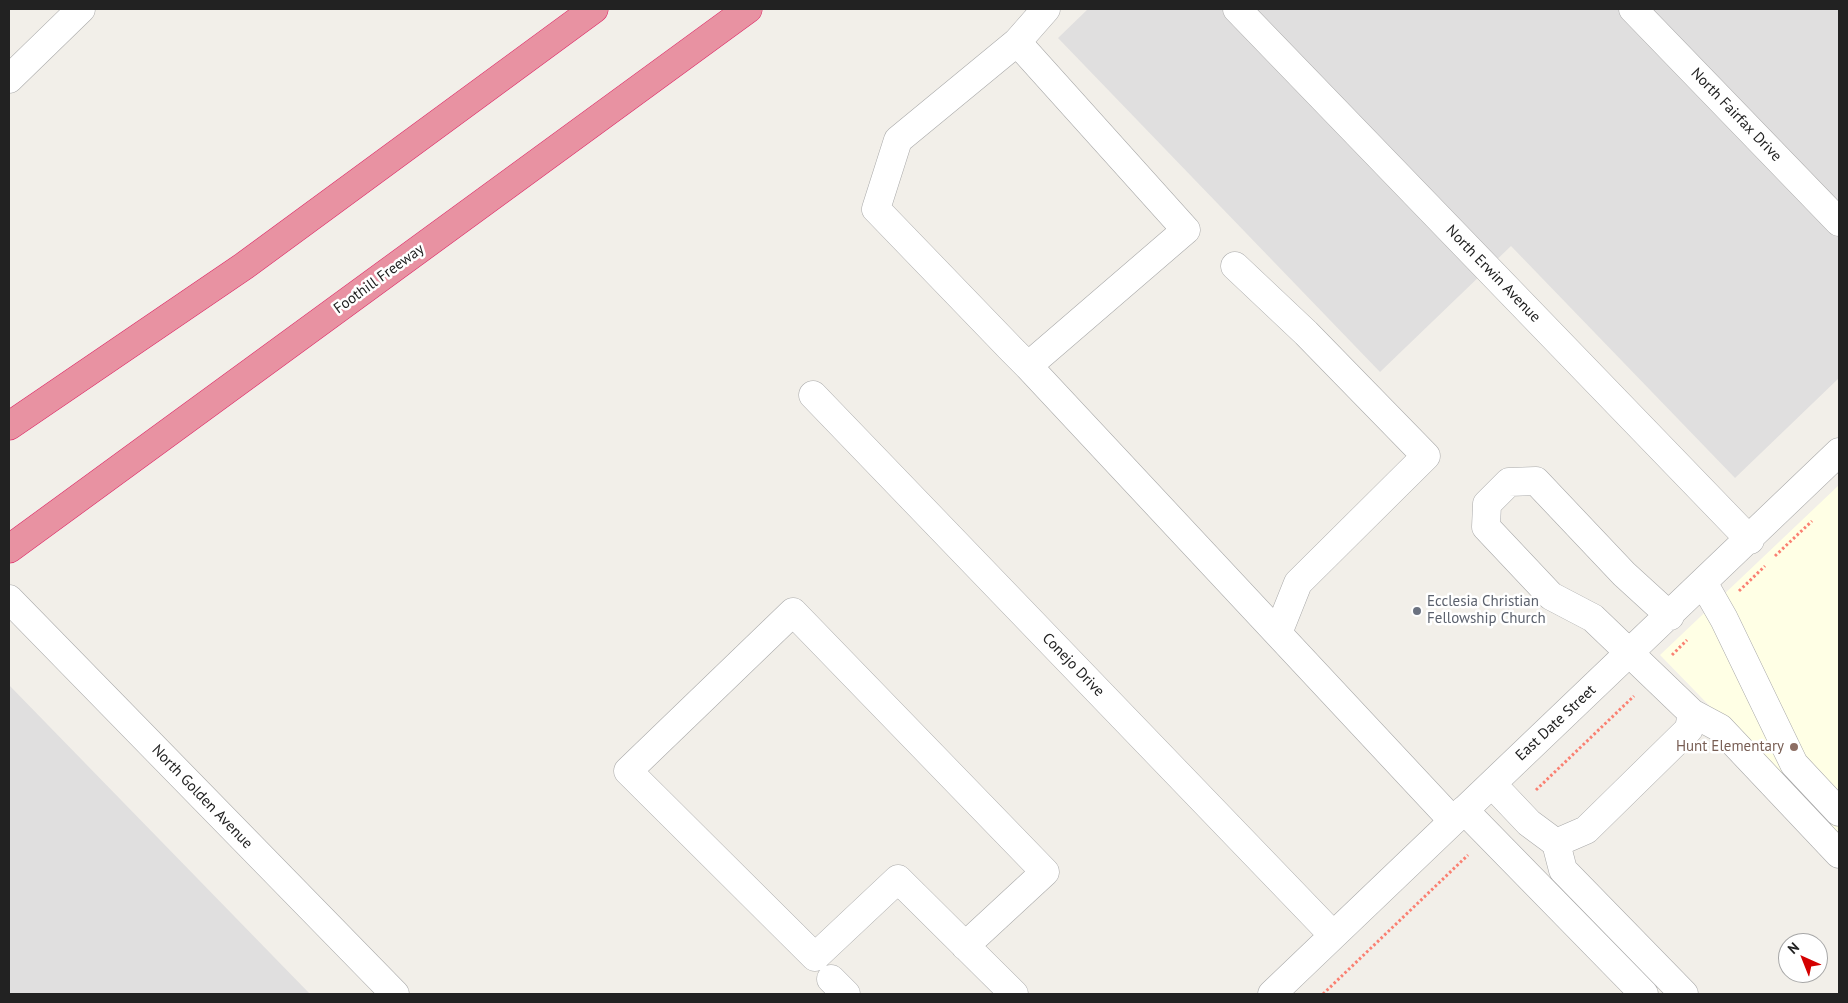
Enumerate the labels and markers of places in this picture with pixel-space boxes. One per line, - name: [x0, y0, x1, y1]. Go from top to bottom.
- place label: Ecclesia Christian Fellowship Church: [1427, 593, 1546, 628]
- marker: Ecclesia Christian Fellowship Church: [1411, 605, 1423, 617]
- place label: Hunt Elementary: [1676, 738, 1784, 756]
- marker: Hunt Elementary: [1788, 741, 1800, 753]

